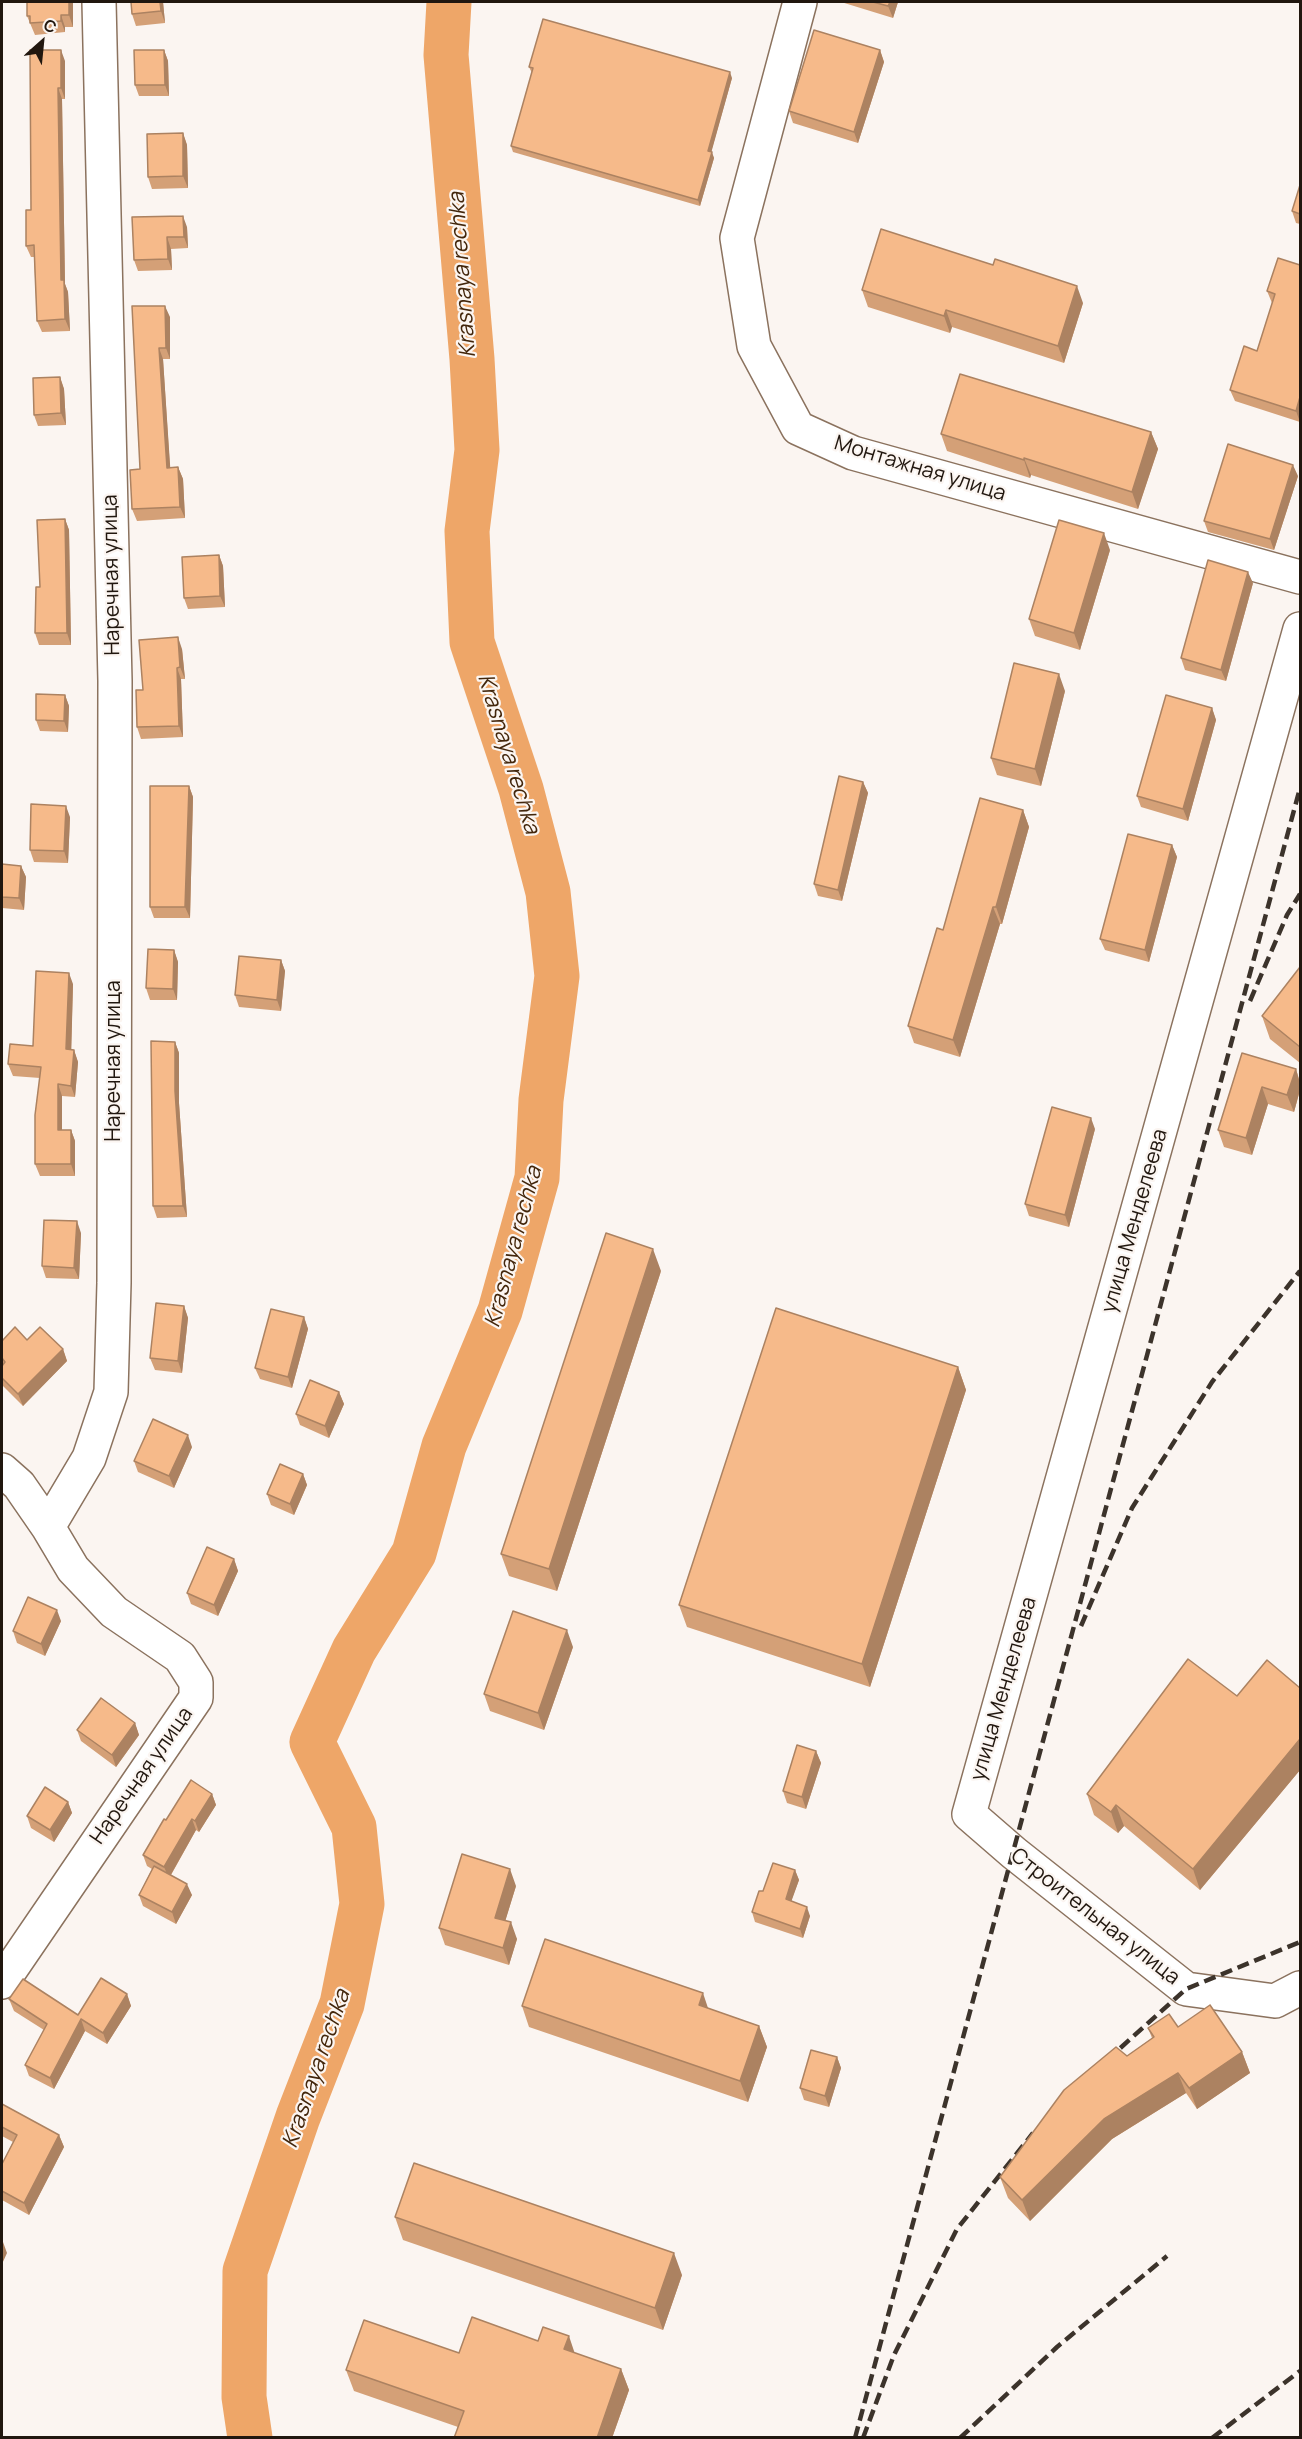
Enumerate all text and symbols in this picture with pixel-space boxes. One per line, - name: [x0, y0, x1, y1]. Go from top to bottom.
- north arrow: [12, 12, 72, 72]
- text: С: [40, 13, 60, 38]
- water label: Krasnaya rechka: [444, 191, 482, 359]
- street label: Монтажная улица: [831, 431, 1009, 507]
- street label: Наречная улица: [98, 494, 126, 656]
- water label: Krasnaya rechka: [471, 671, 545, 837]
- street label: Наречная улица: [101, 980, 127, 1142]
- street label: улица Менделеева: [1097, 1126, 1173, 1316]
- water label: Krasnaya rechka: [480, 1164, 548, 1330]
- street label: улица Менделеева: [966, 1594, 1042, 1784]
- street label: Наречная улица: [85, 1703, 199, 1849]
- street label: Строительная улица: [1005, 1843, 1185, 1991]
- water label: Krasnaya rechka: [278, 1986, 356, 2152]

